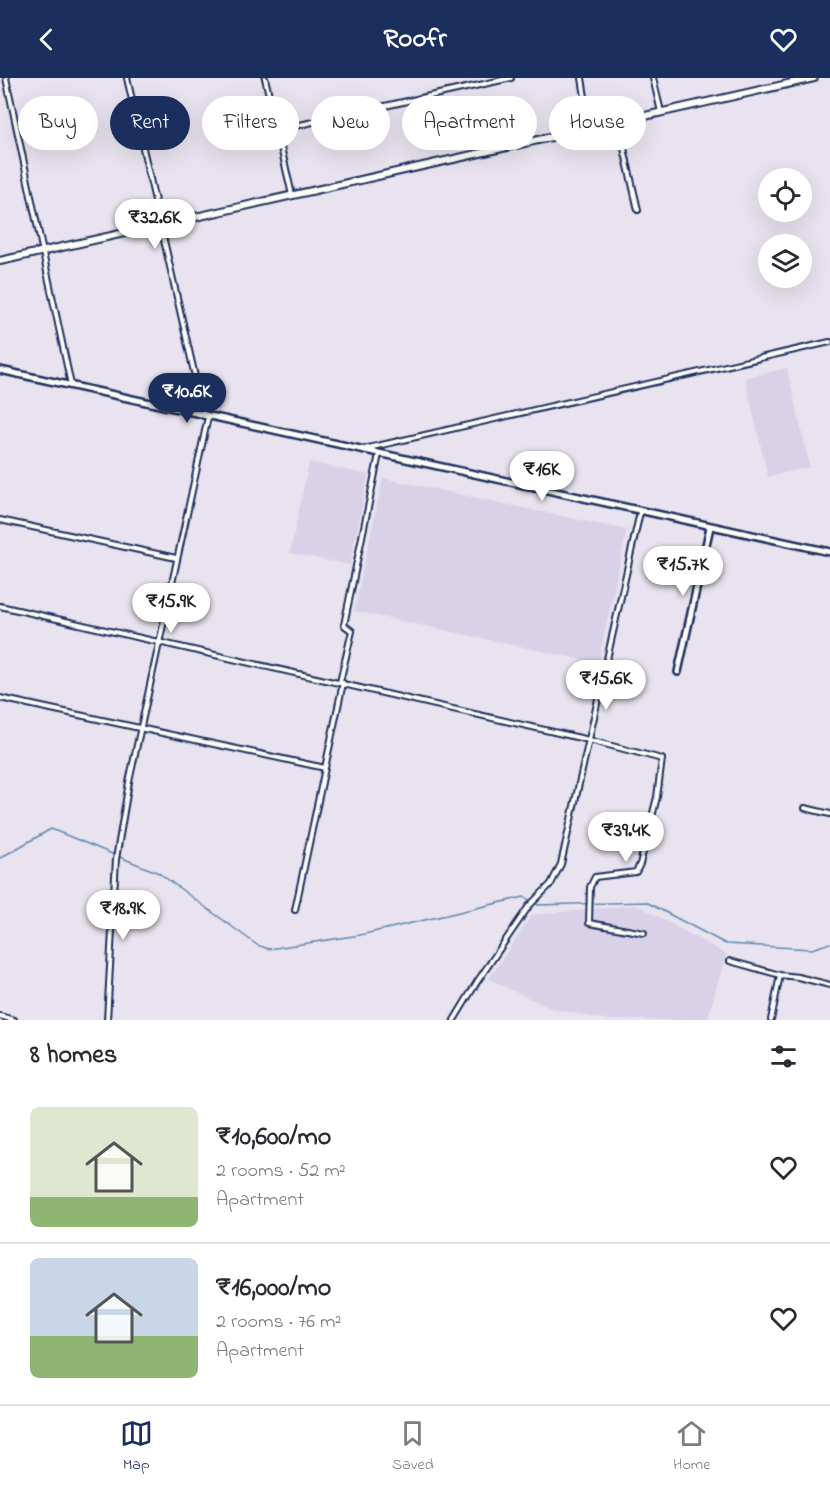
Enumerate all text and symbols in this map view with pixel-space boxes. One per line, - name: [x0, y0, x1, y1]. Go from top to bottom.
- text: Roofr: [383, 20, 447, 59]
- icon: back: [30, 23, 63, 56]
- icon: heart: [767, 23, 800, 56]
- chip: Buy: [18, 96, 98, 150]
- chip: Rent: [110, 96, 190, 150]
- chip: Filters: [202, 96, 299, 150]
- chip: New: [311, 96, 390, 150]
- chip: Apartment: [402, 96, 537, 150]
- chip: House: [549, 96, 646, 150]
- map controls: [758, 168, 812, 288]
- button: locate: [758, 168, 812, 222]
- pin: ₹32.6K: [106, 199, 204, 250]
- text: ₹32.6K: [129, 204, 181, 233]
- button: layers: [758, 234, 812, 288]
- pin: ₹10.6K: [138, 373, 236, 424]
- text: ₹10.6K: [162, 378, 212, 407]
- pin: ₹16K: [506, 451, 578, 502]
- text: ₹16K: [524, 456, 560, 485]
- pin: ₹15.7K: [634, 546, 732, 597]
- text: ₹15.7K: [657, 551, 709, 580]
- pin: ₹15.9K: [122, 583, 220, 634]
- text: ₹15.9K: [146, 588, 196, 617]
- pin: ₹15.6K: [557, 660, 655, 711]
- text: ₹15.6K: [580, 665, 632, 694]
- pin: ₹39.4K: [577, 812, 675, 863]
- text: ₹39.4K: [602, 817, 650, 846]
- pin: ₹18.9K: [74, 890, 172, 941]
- text: ₹18.9K: [100, 895, 146, 924]
- text: 8 homes: [30, 1037, 117, 1075]
- icon: filters: [767, 1040, 800, 1073]
- text: ₹10,600/mo: [216, 1119, 331, 1157]
- icon: home: [78, 1131, 150, 1203]
- icon: heart: [767, 1151, 800, 1184]
- text: 2 rooms · 52 m²: [216, 1157, 346, 1186]
- text: Apartment: [216, 1186, 304, 1215]
- text: ₹16,000/mo: [216, 1270, 331, 1308]
- icon: home: [78, 1282, 150, 1354]
- icon: heart: [767, 1302, 800, 1335]
- text: 2 rooms · 76 m²: [216, 1308, 341, 1337]
- text: Apartment: [216, 1337, 304, 1366]
- tab: Map: [120, 1417, 153, 1477]
- tab: Saved: [392, 1417, 434, 1477]
- tab: Home: [673, 1417, 710, 1477]

